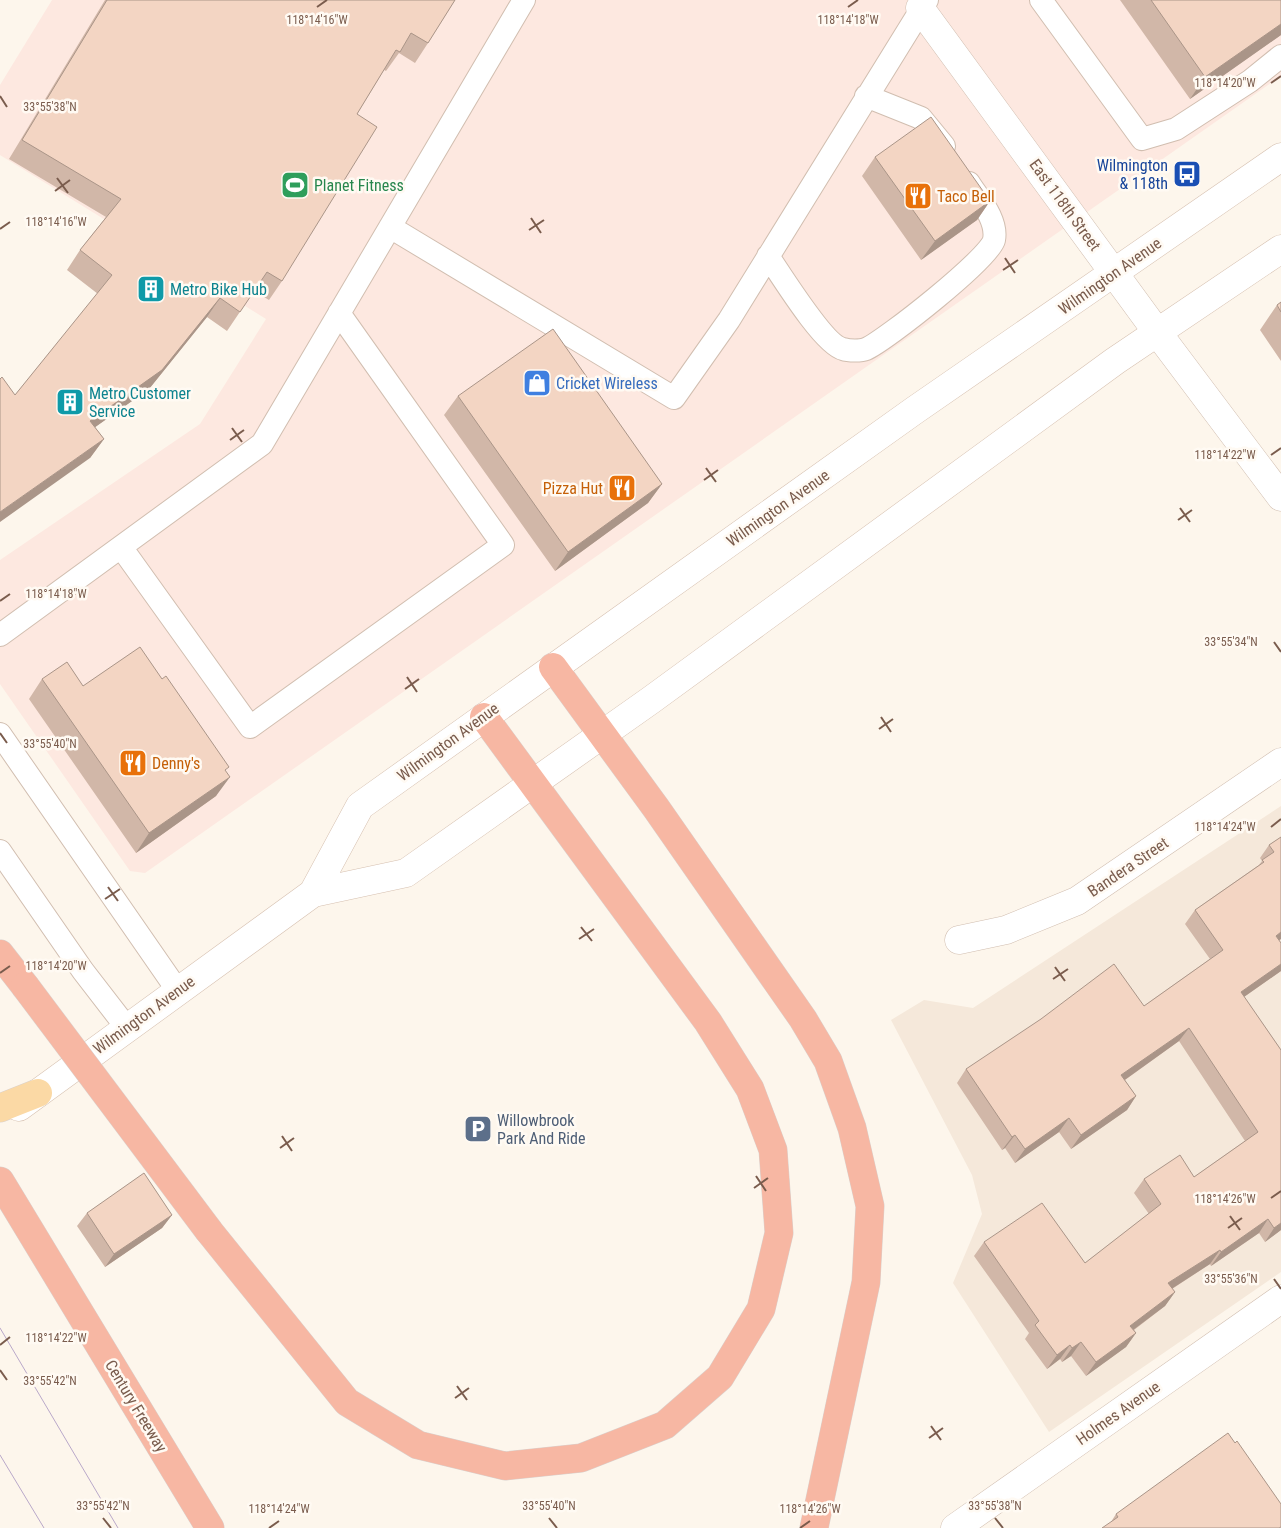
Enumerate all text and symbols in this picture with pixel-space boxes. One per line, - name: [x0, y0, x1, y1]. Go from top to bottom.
- text: 118°14'16"W: [286, 13, 348, 27]
- text: 118°14'18"W: [817, 13, 879, 27]
- text: 118°14'20"W: [1194, 76, 1256, 90]
- text: 33°55'38"N: [23, 100, 77, 114]
- street label: East 118th Street: [1025, 155, 1105, 255]
- place label: Wilmington & 118th: [1097, 156, 1168, 193]
- bus stop icon: Wilmington & 118th: [1172, 159, 1202, 189]
- sports icon: Planet Fitness: [280, 170, 310, 200]
- place label: Planet Fitness: [314, 176, 404, 195]
- restaurant icon: Taco Bell: [903, 181, 933, 211]
- place label: Taco Bell: [937, 187, 995, 206]
- text: 118°14'16"W: [25, 215, 87, 229]
- street label: Wilmington Avenue: [1055, 234, 1165, 318]
- building icon: Metro Bike Hub: [136, 274, 166, 304]
- place label: Metro Bike Hub: [170, 280, 267, 299]
- shop icon: Cricket Wireless: [522, 368, 552, 398]
- place label: Cricket Wireless: [556, 374, 658, 393]
- place label: Metro Customer Service: [89, 384, 191, 421]
- building icon: Metro Customer Service: [55, 387, 85, 417]
- text: 118°14'22"W: [1194, 448, 1256, 462]
- street label: Wilmington Avenue: [723, 466, 833, 550]
- restaurant icon: Pizza Hut: [607, 473, 637, 503]
- place label: Pizza Hut: [543, 479, 603, 498]
- text: 118°14'18"W: [25, 587, 87, 601]
- text: 33°55'34"N: [1204, 635, 1258, 649]
- street label: Wilmington Avenue: [393, 699, 503, 785]
- text: 33°55'40"N: [23, 737, 77, 751]
- restaurant icon: Denny's: [118, 748, 148, 778]
- place label: Denny's: [152, 754, 200, 773]
- text: 118°14'24"W: [1194, 820, 1256, 834]
- street label: Bandera Street: [1084, 833, 1172, 901]
- text: 118°14'20"W: [25, 959, 87, 973]
- street label: Wilmington Avenue: [89, 972, 199, 1058]
- place label: Willowbrook Park And Ride: [497, 1111, 585, 1148]
- parking icon: Willowbrook Park And Ride: [463, 1114, 493, 1144]
- text: 118°14'26"W: [1194, 1192, 1256, 1206]
- text: 33°55'36"N: [1204, 1272, 1258, 1286]
- text: 118°14'22"W: [25, 1331, 87, 1345]
- street label: Century Freeway: [101, 1357, 171, 1456]
- text: 33°55'42"N: [23, 1374, 77, 1388]
- street label: Holmes Avenue: [1072, 1377, 1164, 1449]
- text: 33°55'42"N: [76, 1499, 130, 1513]
- text: 33°55'40"N: [522, 1499, 576, 1513]
- text: 33°55'38"N: [968, 1499, 1022, 1513]
- text: 118°14'24"W: [248, 1502, 310, 1516]
- text: 118°14'26"W: [779, 1502, 841, 1516]

